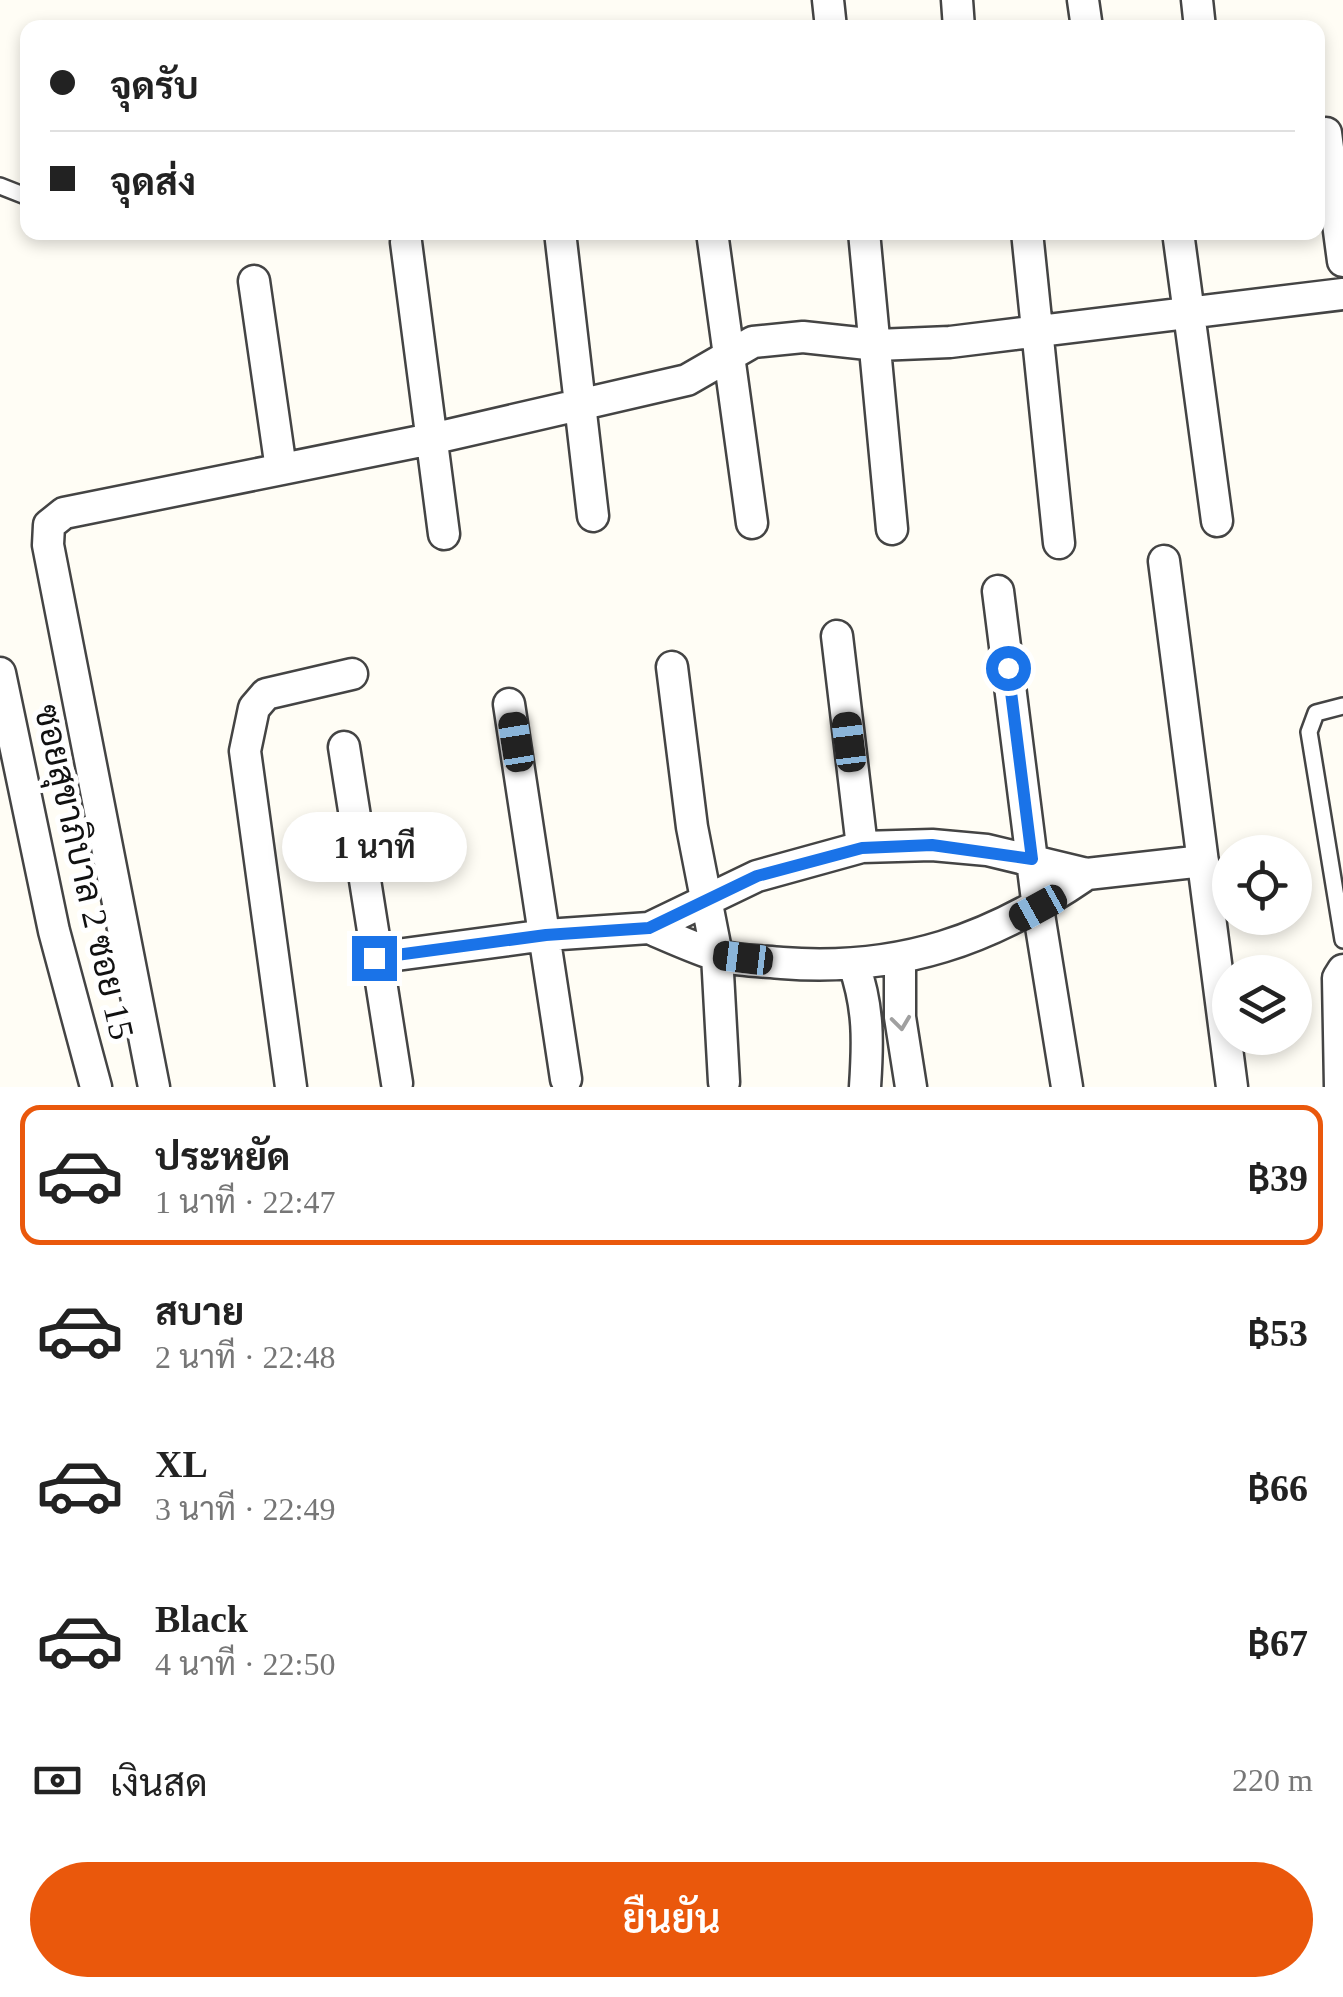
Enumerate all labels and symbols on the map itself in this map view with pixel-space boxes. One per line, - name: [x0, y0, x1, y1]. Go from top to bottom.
- route start: [986, 646, 1031, 691]
- street label: ซอยสุขาภิบาล 2 ซอย 15: [23, 701, 142, 1044]
- car: [496, 710, 536, 774]
- car: [830, 710, 868, 774]
- callout: 1 นาที: [282, 813, 466, 883]
- car: [1004, 880, 1072, 936]
- route end: [352, 936, 397, 981]
- car: [711, 939, 775, 977]
- one-way arrow: [890, 1014, 911, 1031]

